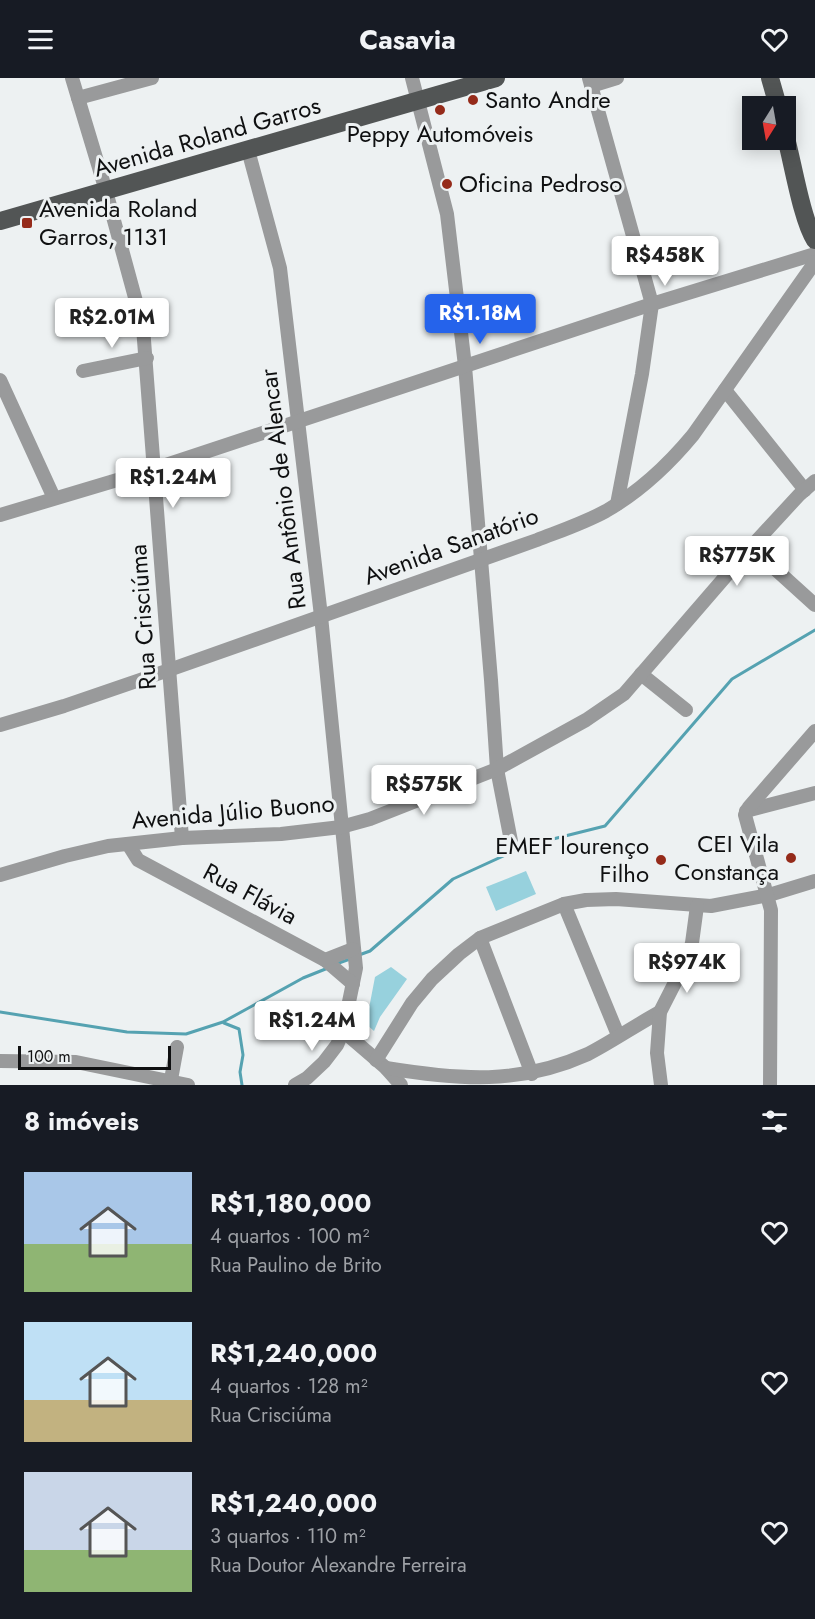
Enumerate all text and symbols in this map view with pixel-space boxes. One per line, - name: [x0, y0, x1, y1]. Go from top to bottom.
- text: Casavia: [359, 20, 456, 59]
- icon: menu: [24, 23, 57, 56]
- icon: heart: [758, 23, 791, 56]
- place label: Santo Andre: [485, 82, 611, 117]
- street label: Avenida Roland Garros: [89, 87, 324, 186]
- marker: Santo Andre: [466, 93, 480, 107]
- north arrow: [742, 96, 796, 150]
- map controls: [742, 96, 796, 150]
- marker: Peppy Automóveis: [433, 103, 447, 117]
- place label: Peppy Automóveis: [347, 116, 533, 151]
- place label: Oficina Pedroso: [459, 166, 622, 201]
- marker: Oficina Pedroso: [440, 177, 454, 191]
- place label: Avenida Roland Garros, 1131: [39, 191, 197, 254]
- marker: Avenida Roland Garros, 1131: [20, 216, 34, 230]
- pin: R$458K: [616, 236, 714, 287]
- text: R$458K: [626, 241, 704, 270]
- pin: R$1.18M: [425, 294, 535, 345]
- pin: R$2.01M: [57, 298, 167, 349]
- text: R$1.18M: [439, 299, 521, 328]
- text: R$2.01M: [69, 303, 155, 332]
- street label: Rua Antônio de Alencar: [250, 366, 315, 611]
- pin: R$1.24M: [118, 458, 228, 509]
- text: R$1.24M: [130, 463, 216, 492]
- street label: Avenida Sanatório: [359, 498, 543, 593]
- pin: R$775K: [688, 536, 786, 587]
- text: R$775K: [699, 541, 775, 570]
- street label: Rua Crisciúma: [120, 543, 165, 691]
- pin: R$575K: [375, 765, 473, 816]
- text: R$575K: [385, 770, 463, 799]
- street label: Avenida Júlio Buono: [130, 785, 336, 838]
- place label: CEI Vila Constança: [674, 826, 779, 889]
- place label: EMEF lourenço Filho: [495, 828, 649, 891]
- marker: CEI Vila Constança: [784, 851, 798, 865]
- marker: EMEF lourenço Filho: [654, 853, 668, 867]
- street label: Rua Flávia: [197, 854, 304, 933]
- pin: R$974K: [638, 943, 736, 994]
- text: R$974K: [648, 948, 726, 977]
- pin: R$1.24M: [257, 1001, 367, 1052]
- text: R$1.24M: [269, 1006, 355, 1035]
- scale bar: [18, 1043, 171, 1070]
- text: 100 m: [27, 1045, 71, 1068]
- text: 8 imóveis: [24, 1102, 139, 1140]
- icon: filters: [758, 1105, 791, 1138]
- text: R$1,180,000: [210, 1184, 371, 1222]
- icon: home: [72, 1196, 144, 1268]
- icon: heart: [758, 1216, 791, 1249]
- text: 4 quartos · 100 m²: [210, 1222, 369, 1251]
- text: Rua Paulino de Brito: [210, 1251, 382, 1280]
- text: R$1,240,000: [210, 1334, 377, 1372]
- icon: home: [72, 1346, 144, 1418]
- icon: heart: [758, 1366, 791, 1399]
- text: 4 quartos · 128 m²: [210, 1372, 368, 1401]
- text: Rua Crisciúma: [210, 1401, 332, 1430]
- text: R$1,240,000: [210, 1484, 377, 1522]
- icon: home: [72, 1496, 144, 1568]
- icon: heart: [758, 1516, 791, 1549]
- text: 3 quartos · 110 m²: [210, 1522, 366, 1551]
- text: Rua Doutor Alexandre Ferreira: [210, 1551, 467, 1580]

